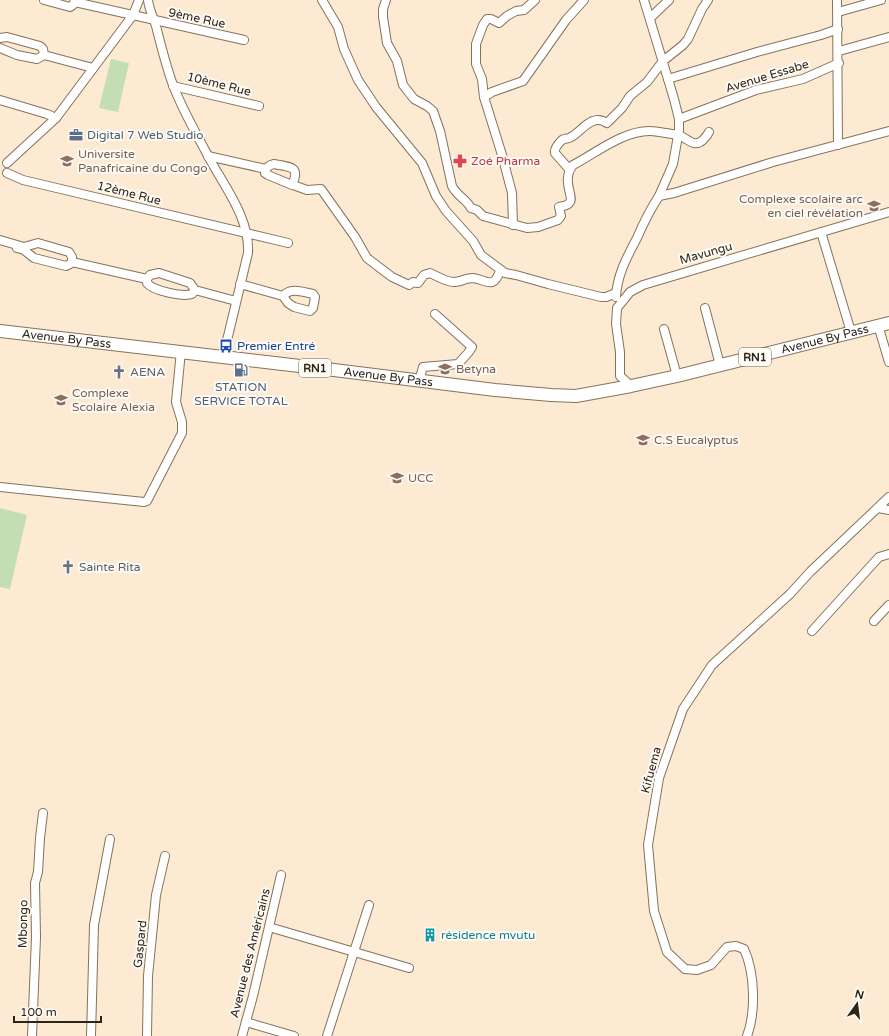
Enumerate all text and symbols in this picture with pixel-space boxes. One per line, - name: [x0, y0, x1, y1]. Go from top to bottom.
- street label: 9ème Rue: [167, 5, 227, 31]
- street label: Avenue Essabe: [724, 57, 811, 95]
- street label: 10ème Rue: [186, 69, 253, 99]
- office icon: Digital 7 Web Studio: [68, 127, 84, 143]
- place label: Digital 7 Web Studio: [87, 128, 204, 142]
- place label: Universite Panafricaine du Congo: [78, 147, 208, 175]
- school or university icon: Universite Panafricaine du Congo: [59, 153, 75, 169]
- pharmacy icon: Zoé Pharma: [452, 153, 468, 169]
- place label: Zoé Pharma: [471, 154, 540, 168]
- street label: 12ème Rue: [96, 178, 163, 208]
- place label: Complexe scolaire arc en ciel révélation: [739, 192, 863, 220]
- school or university icon: Complexe scolaire arc en ciel révélation: [866, 198, 882, 214]
- street label: Mavungu: [678, 239, 734, 267]
- street label: Avenue By Pass: [779, 321, 870, 357]
- street label: Avenue By Pass: [21, 327, 112, 351]
- bus stop icon: Premier Entré: [218, 338, 234, 354]
- place label: Premier Entré: [237, 339, 315, 353]
- road number: RN1: [739, 348, 771, 366]
- road number: RN1: [299, 359, 331, 377]
- school or university icon: Betyna: [437, 361, 453, 377]
- fuel station icon: STATION SERVICE TOTAL: [233, 362, 249, 378]
- place label: Betyna: [456, 362, 496, 376]
- church icon: AENA: [111, 364, 127, 380]
- street label: Avenue By Pass: [343, 364, 434, 389]
- place label: AENA: [130, 365, 165, 379]
- place label: STATION SERVICE TOTAL: [194, 380, 288, 408]
- place label: Complexe Scolaire Alexia: [72, 386, 155, 414]
- school or university icon: Complexe Scolaire Alexia: [53, 392, 69, 408]
- school or university icon: C.S Eucalyptus: [635, 432, 651, 448]
- place label: C.S Eucalyptus: [654, 433, 739, 447]
- school or university icon: UCC: [389, 470, 405, 486]
- place label: UCC: [408, 471, 434, 485]
- church icon: Sainte Rita: [60, 559, 76, 575]
- place label: Sainte Rita: [79, 560, 141, 574]
- street label: Kifuema: [638, 745, 664, 795]
- street label: Avenue des Américains: [227, 887, 273, 1019]
- street label: Mbongo: [16, 900, 30, 948]
- street label: Gaspard: [131, 919, 149, 969]
- building icon: résidence mvutu: [422, 927, 438, 943]
- place label: résidence mvutu: [441, 928, 535, 942]
- north arrow: [837, 984, 877, 1024]
- text: N: [853, 987, 865, 1002]
- scale bar: [14, 998, 101, 1024]
- text: 100 m: [20, 1005, 57, 1019]

